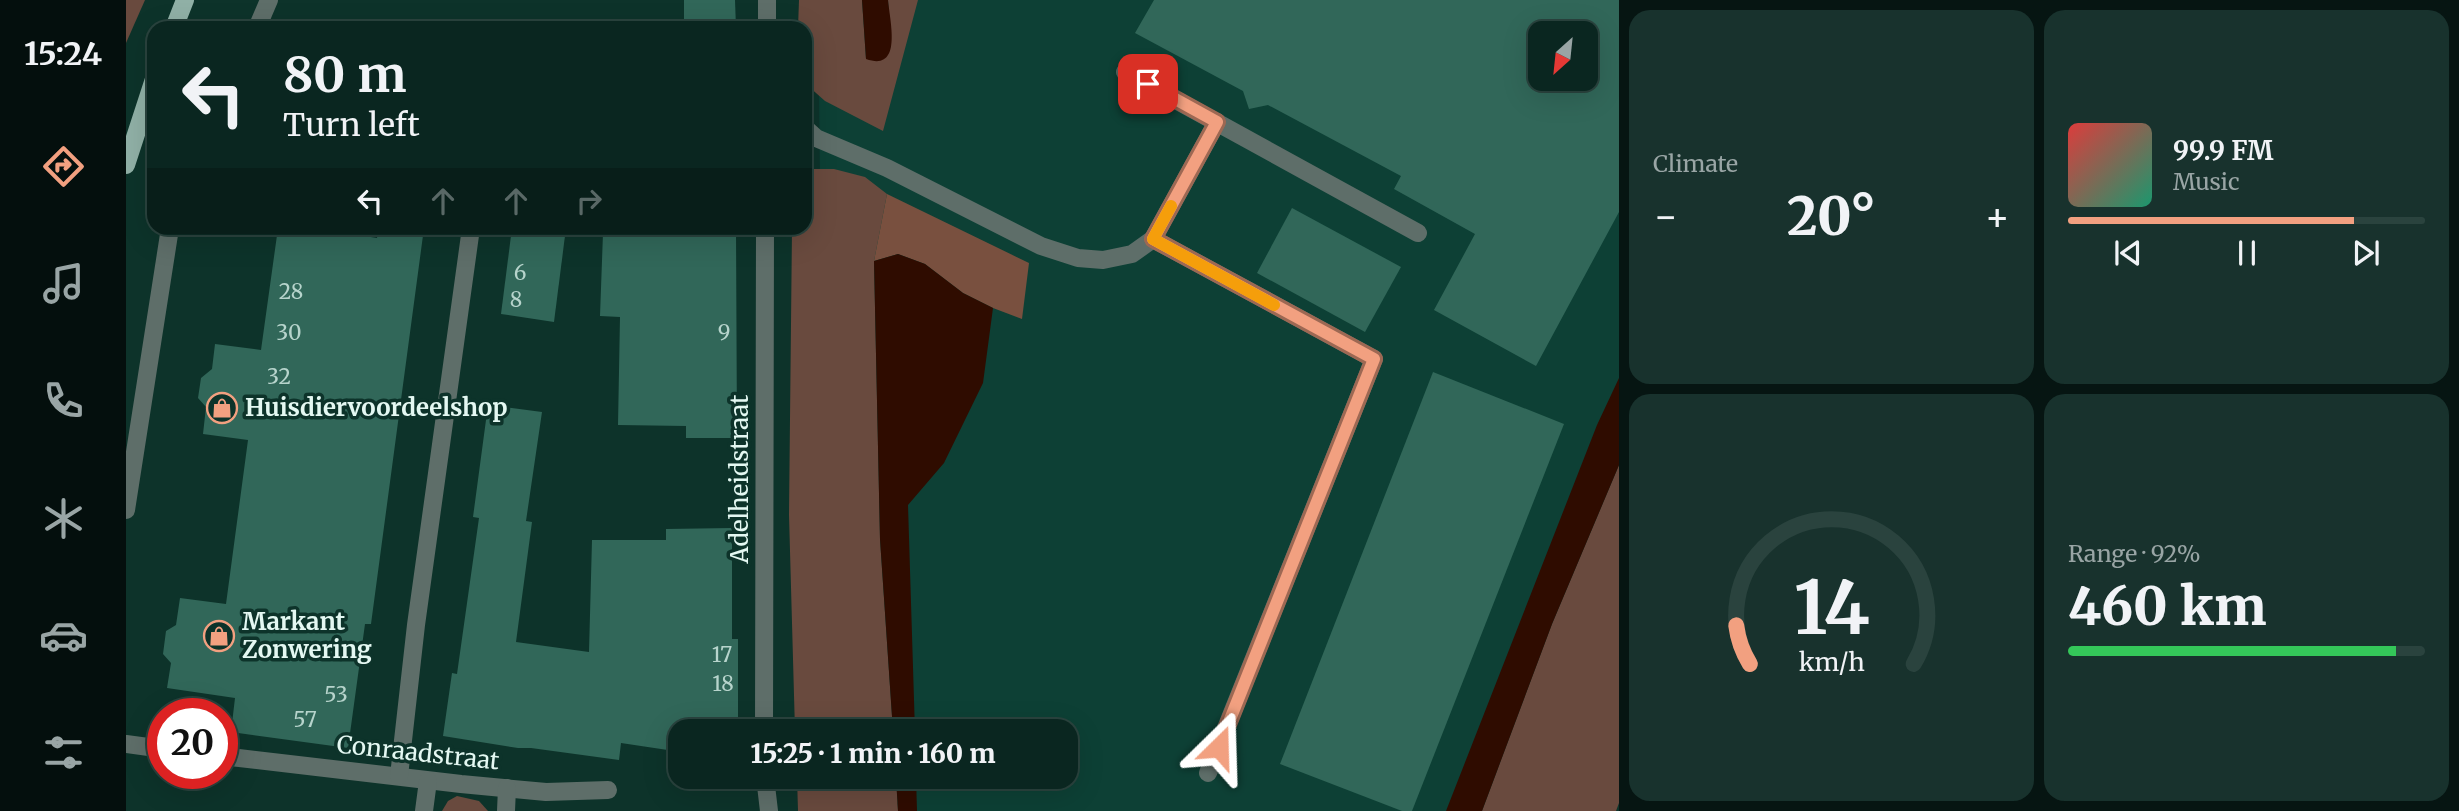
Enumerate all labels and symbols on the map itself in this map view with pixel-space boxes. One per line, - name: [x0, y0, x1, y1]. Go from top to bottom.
- north arrow: [1528, 21, 1598, 91]
- pin: [1118, 54, 1178, 114]
- house number: 6: [514, 259, 526, 286]
- house number: 28: [279, 278, 303, 305]
- house number: 8: [510, 286, 522, 313]
- house number: 30: [276, 319, 302, 346]
- house number: 9: [718, 319, 730, 346]
- house number: 32: [267, 363, 291, 390]
- shop icon: Huisdiervoordeelshop: [205, 391, 239, 425]
- place label: Huisdiervoordeelshop: [245, 392, 508, 423]
- street label: Adelheidstraat: [724, 394, 755, 564]
- place label: Markant Zonwering: [242, 606, 372, 665]
- shop icon: Markant Zonwering: [202, 619, 236, 653]
- house number: 17: [712, 641, 732, 668]
- house number: 18: [712, 670, 734, 697]
- house number: 53: [324, 681, 348, 708]
- speed limit sign: 20: [147, 698, 238, 789]
- house number: 57: [293, 706, 317, 733]
- position arrow: [1182, 710, 1256, 784]
- street label: Conraadstraat: [335, 729, 502, 777]

